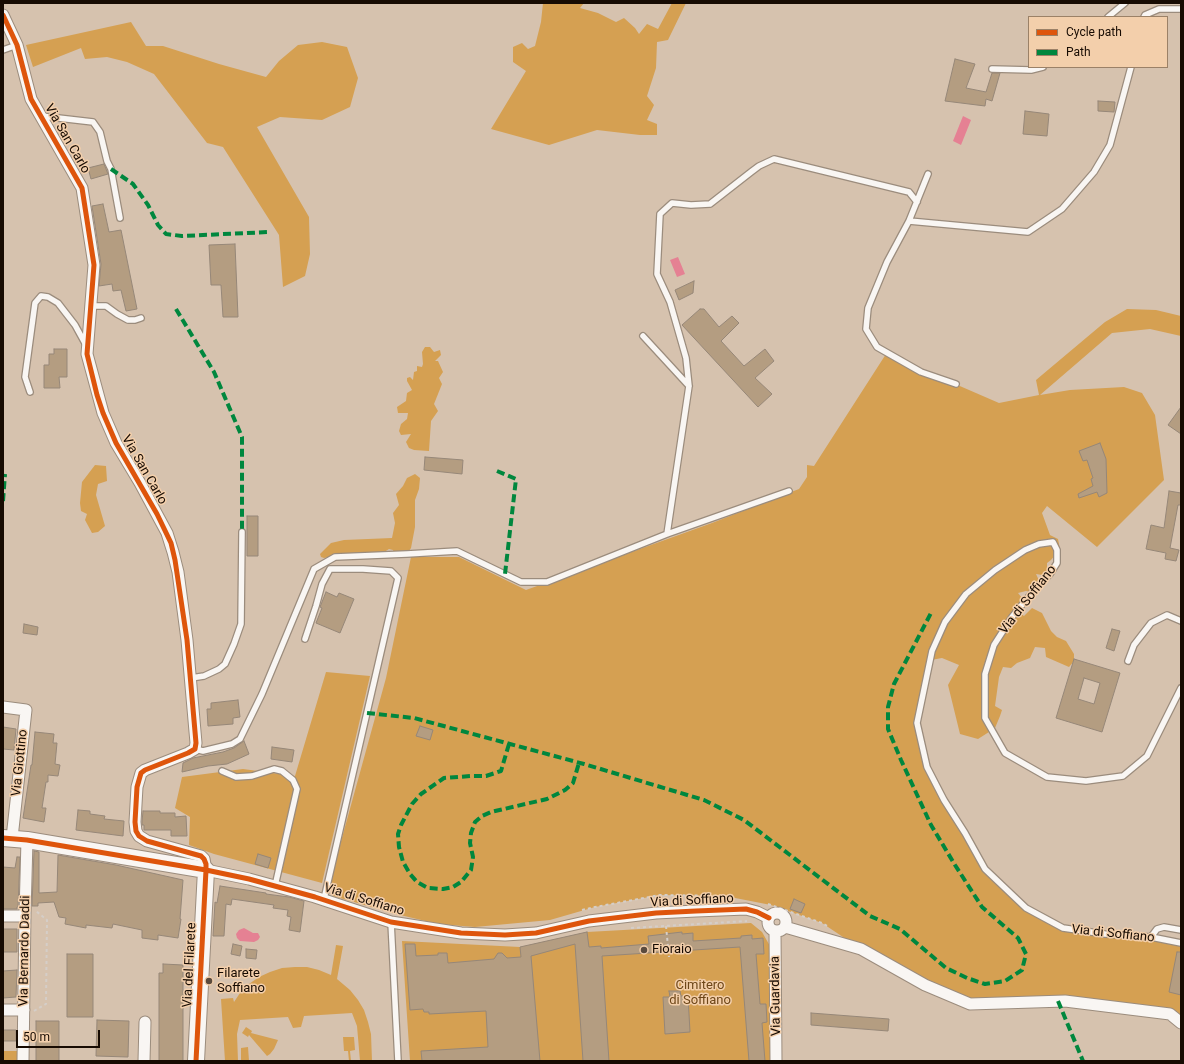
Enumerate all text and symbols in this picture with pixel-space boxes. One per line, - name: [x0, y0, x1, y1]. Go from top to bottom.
- legend: [1028, 16, 1168, 68]
- text: Cycle path: [1066, 25, 1122, 39]
- text: Path: [1066, 45, 1091, 59]
- street label: Via San Carlo: [41, 102, 93, 176]
- street label: Via San Carlo: [118, 433, 170, 507]
- street label: Via di Soffiano: [996, 562, 1060, 638]
- street label: Via Giottino: [9, 729, 31, 797]
- street label: Via di Soffiano: [322, 880, 406, 920]
- street label: Via di Soffiano: [650, 891, 734, 911]
- street label: Via Bernardo Daddi: [16, 895, 34, 1007]
- street label: Via del Filarete: [180, 922, 200, 1008]
- street label: Via di Soffiano: [1071, 922, 1155, 946]
- place label: Fioraio: [652, 942, 692, 958]
- marker: Fioraio: [639, 945, 649, 955]
- street label: Via Guardavia: [768, 956, 784, 1036]
- place label: Filarete Soffiano: [217, 966, 265, 997]
- marker: Filarete Soffiano: [204, 976, 214, 986]
- park label: Cimitero di Soffiano: [669, 978, 731, 1009]
- scale bar: [18, 1022, 102, 1048]
- text: 50 m: [23, 1030, 50, 1044]

